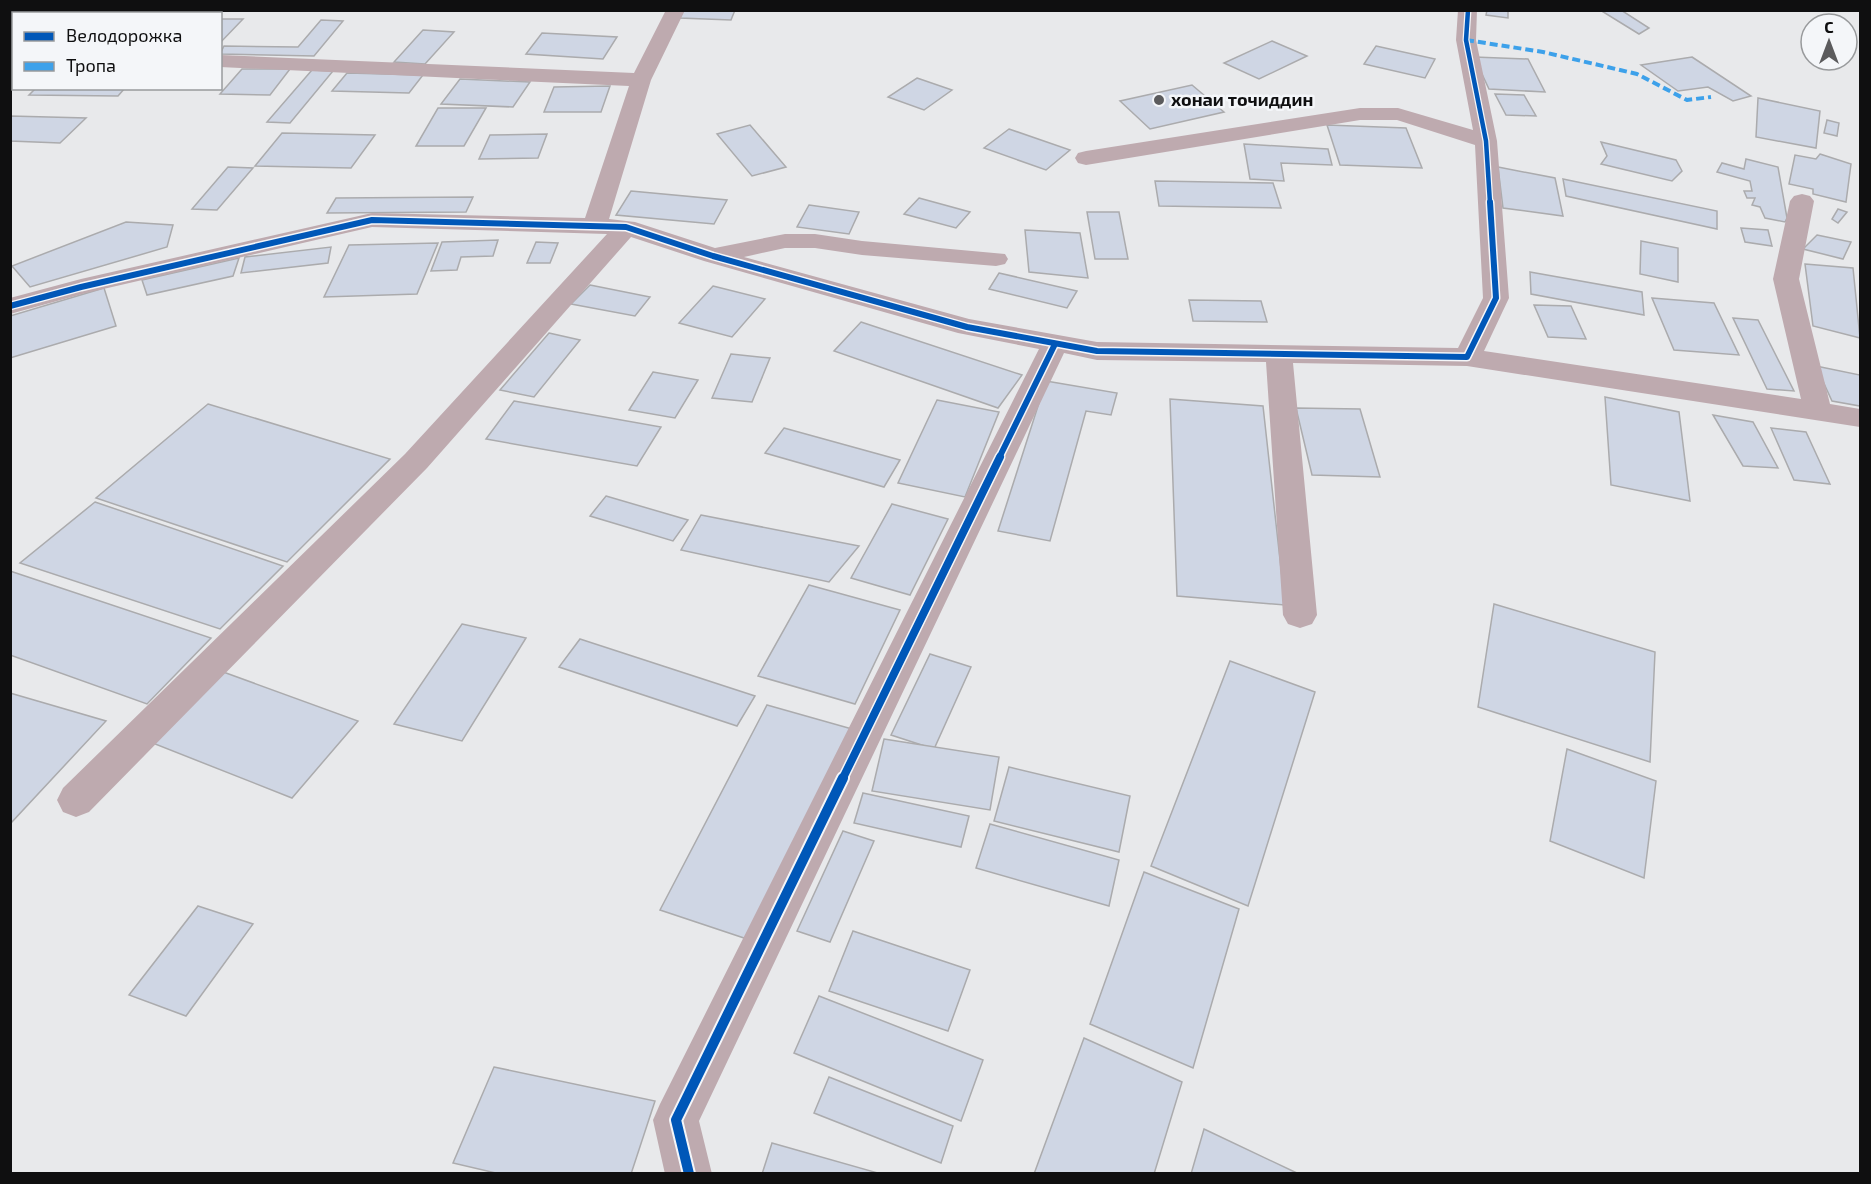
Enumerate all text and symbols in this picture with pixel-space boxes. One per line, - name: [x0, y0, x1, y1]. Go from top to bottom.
- legend: [12, 12, 222, 90]
- north arrow: [1799, 12, 1859, 72]
- text: С: [1824, 17, 1834, 36]
- text: Велодорожка: [66, 24, 182, 46]
- text: Тропа: [66, 54, 116, 76]
- place label: хонаи точиддин: [1171, 88, 1313, 110]
- marker: хонаи точиддин: [1152, 93, 1166, 107]

